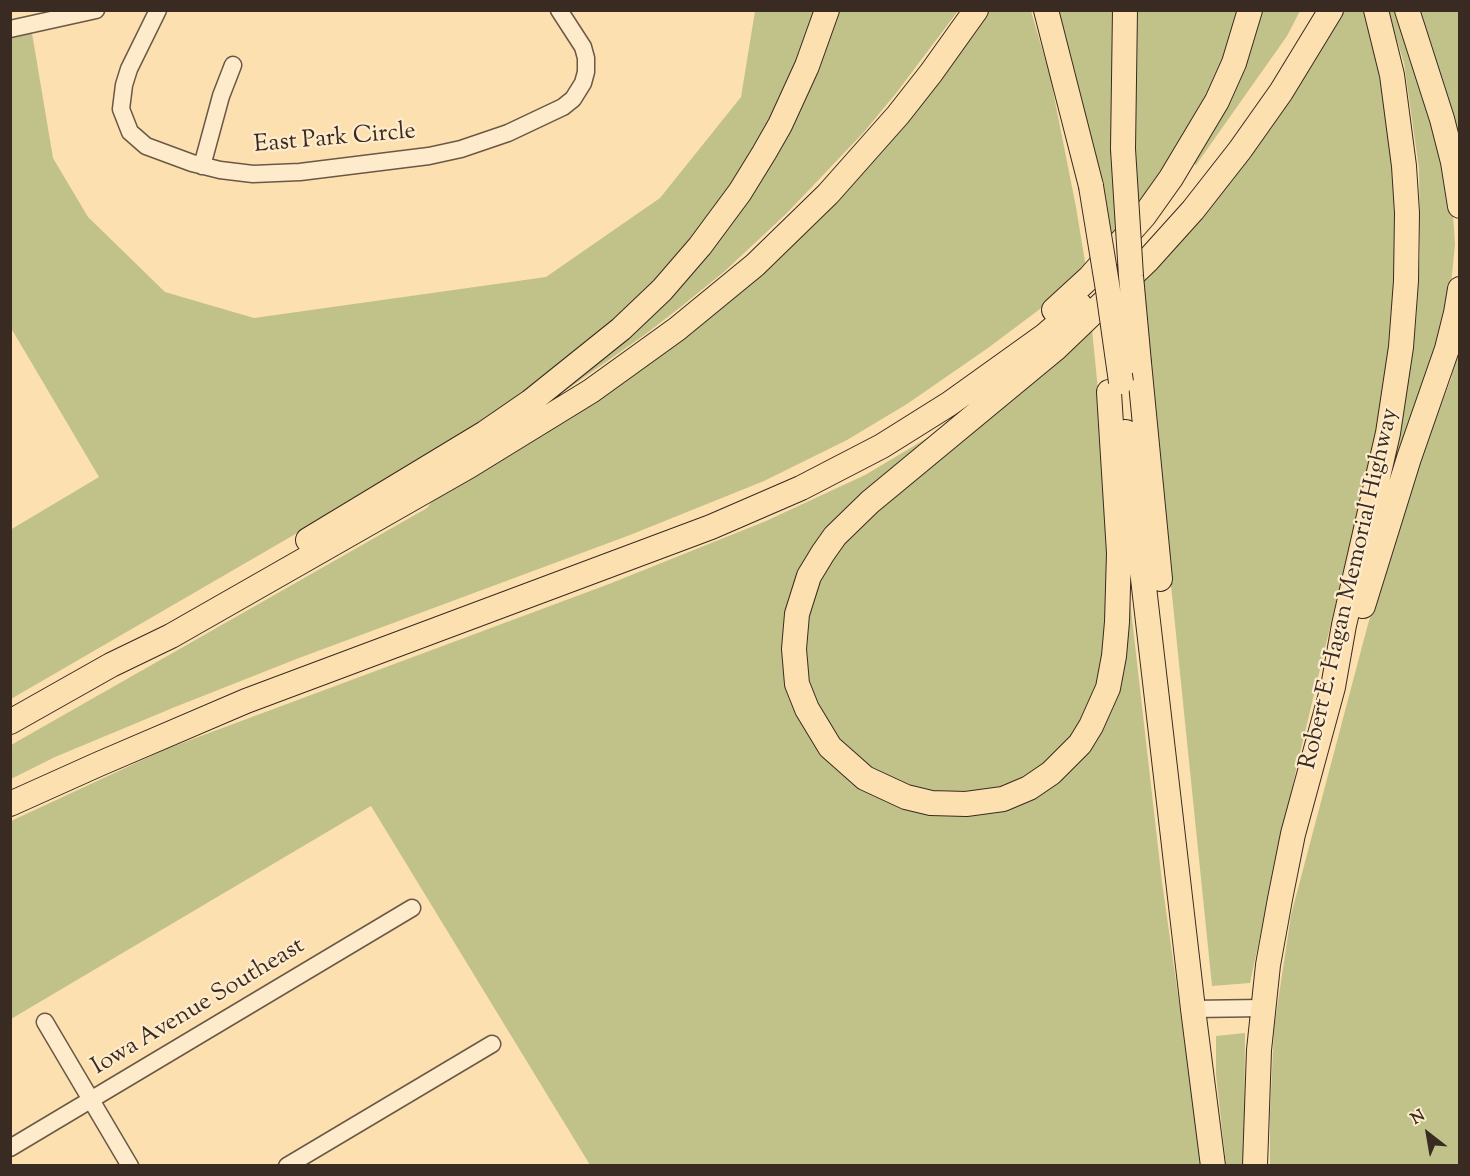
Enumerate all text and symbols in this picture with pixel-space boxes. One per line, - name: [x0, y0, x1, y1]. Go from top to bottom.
- street label: East Park Circle: [253, 119, 417, 161]
- street label: Robert E. Hagan Memorial Highway: [1295, 406, 1407, 772]
- street label: Iowa Avenue Southeast: [87, 933, 311, 1083]
- north arrow: [1398, 1104, 1458, 1164]
- text: N: [1407, 1105, 1430, 1131]

